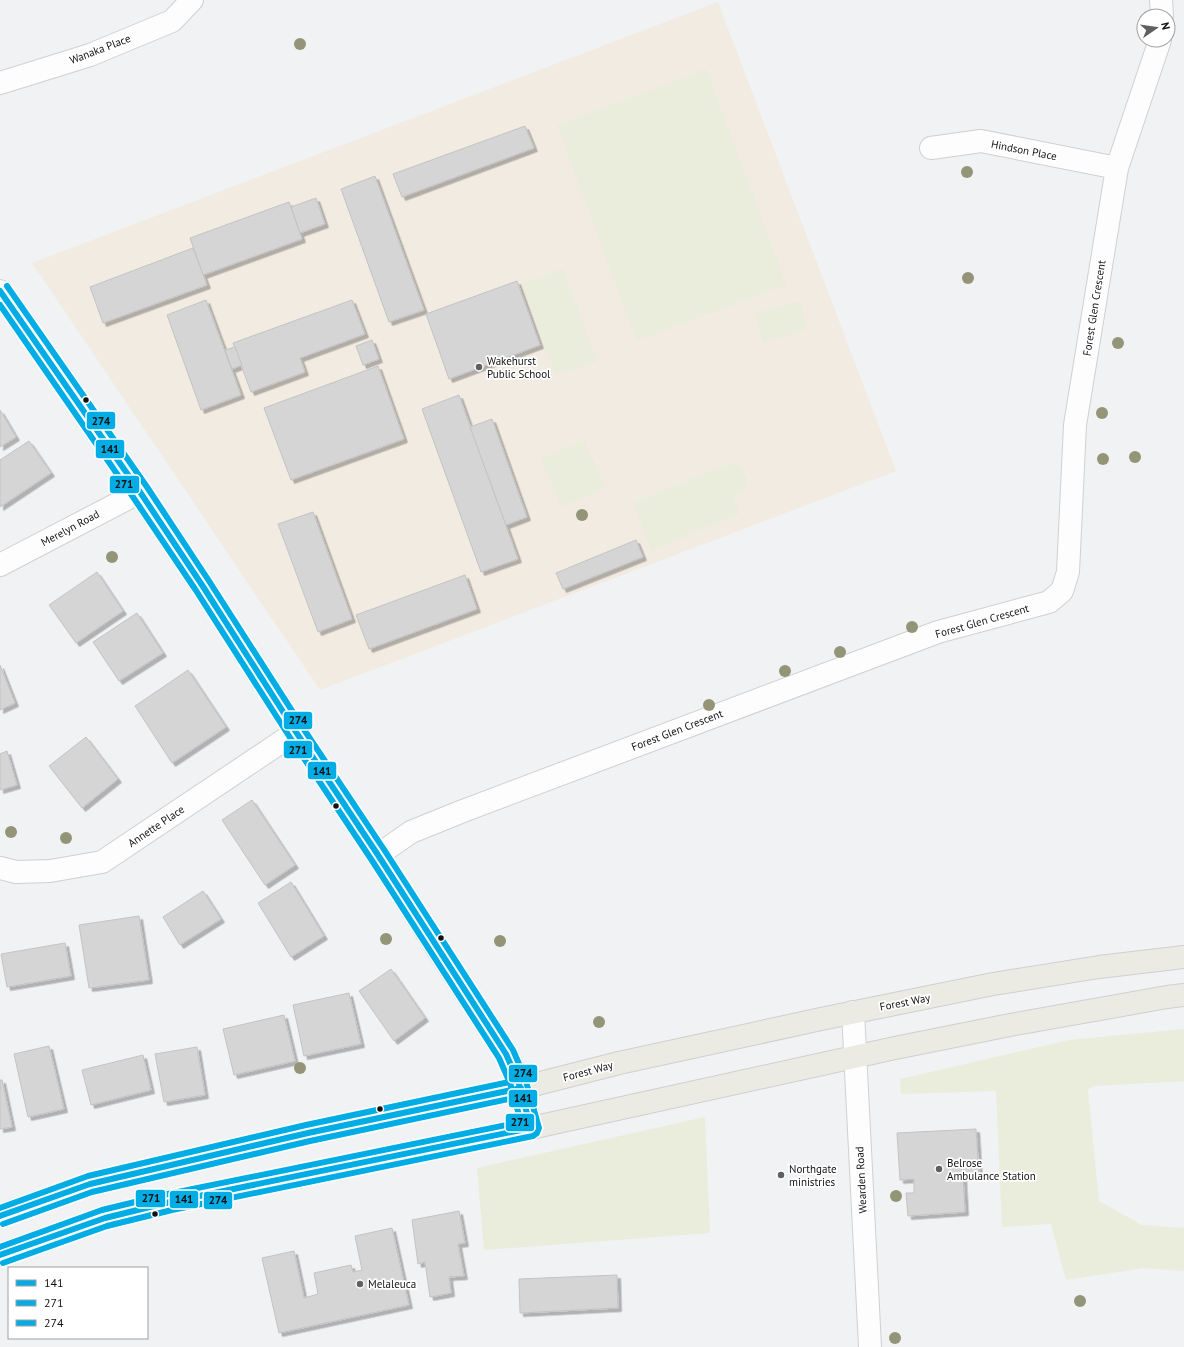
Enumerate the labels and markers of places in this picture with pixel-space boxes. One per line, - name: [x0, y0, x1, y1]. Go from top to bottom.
- place label: Wakehurst Public School: [487, 354, 551, 381]
- marker: Wakehurst Public School: [474, 362, 484, 372]
- unlabelled marker: [81, 395, 91, 405]
- unlabelled marker: [331, 801, 341, 811]
- unlabelled marker: [436, 933, 446, 943]
- unlabelled marker: [375, 1104, 385, 1114]
- place label: Belrose Ambulance Station: [947, 1156, 1036, 1183]
- place label: Northgate ministries: [789, 1162, 837, 1189]
- marker: Belrose Ambulance Station: [934, 1164, 944, 1174]
- marker: Northgate ministries: [776, 1170, 786, 1180]
- unlabelled marker: [150, 1209, 160, 1219]
- place label: Melaleuca: [368, 1277, 416, 1291]
- marker: Melaleuca: [355, 1279, 365, 1289]

